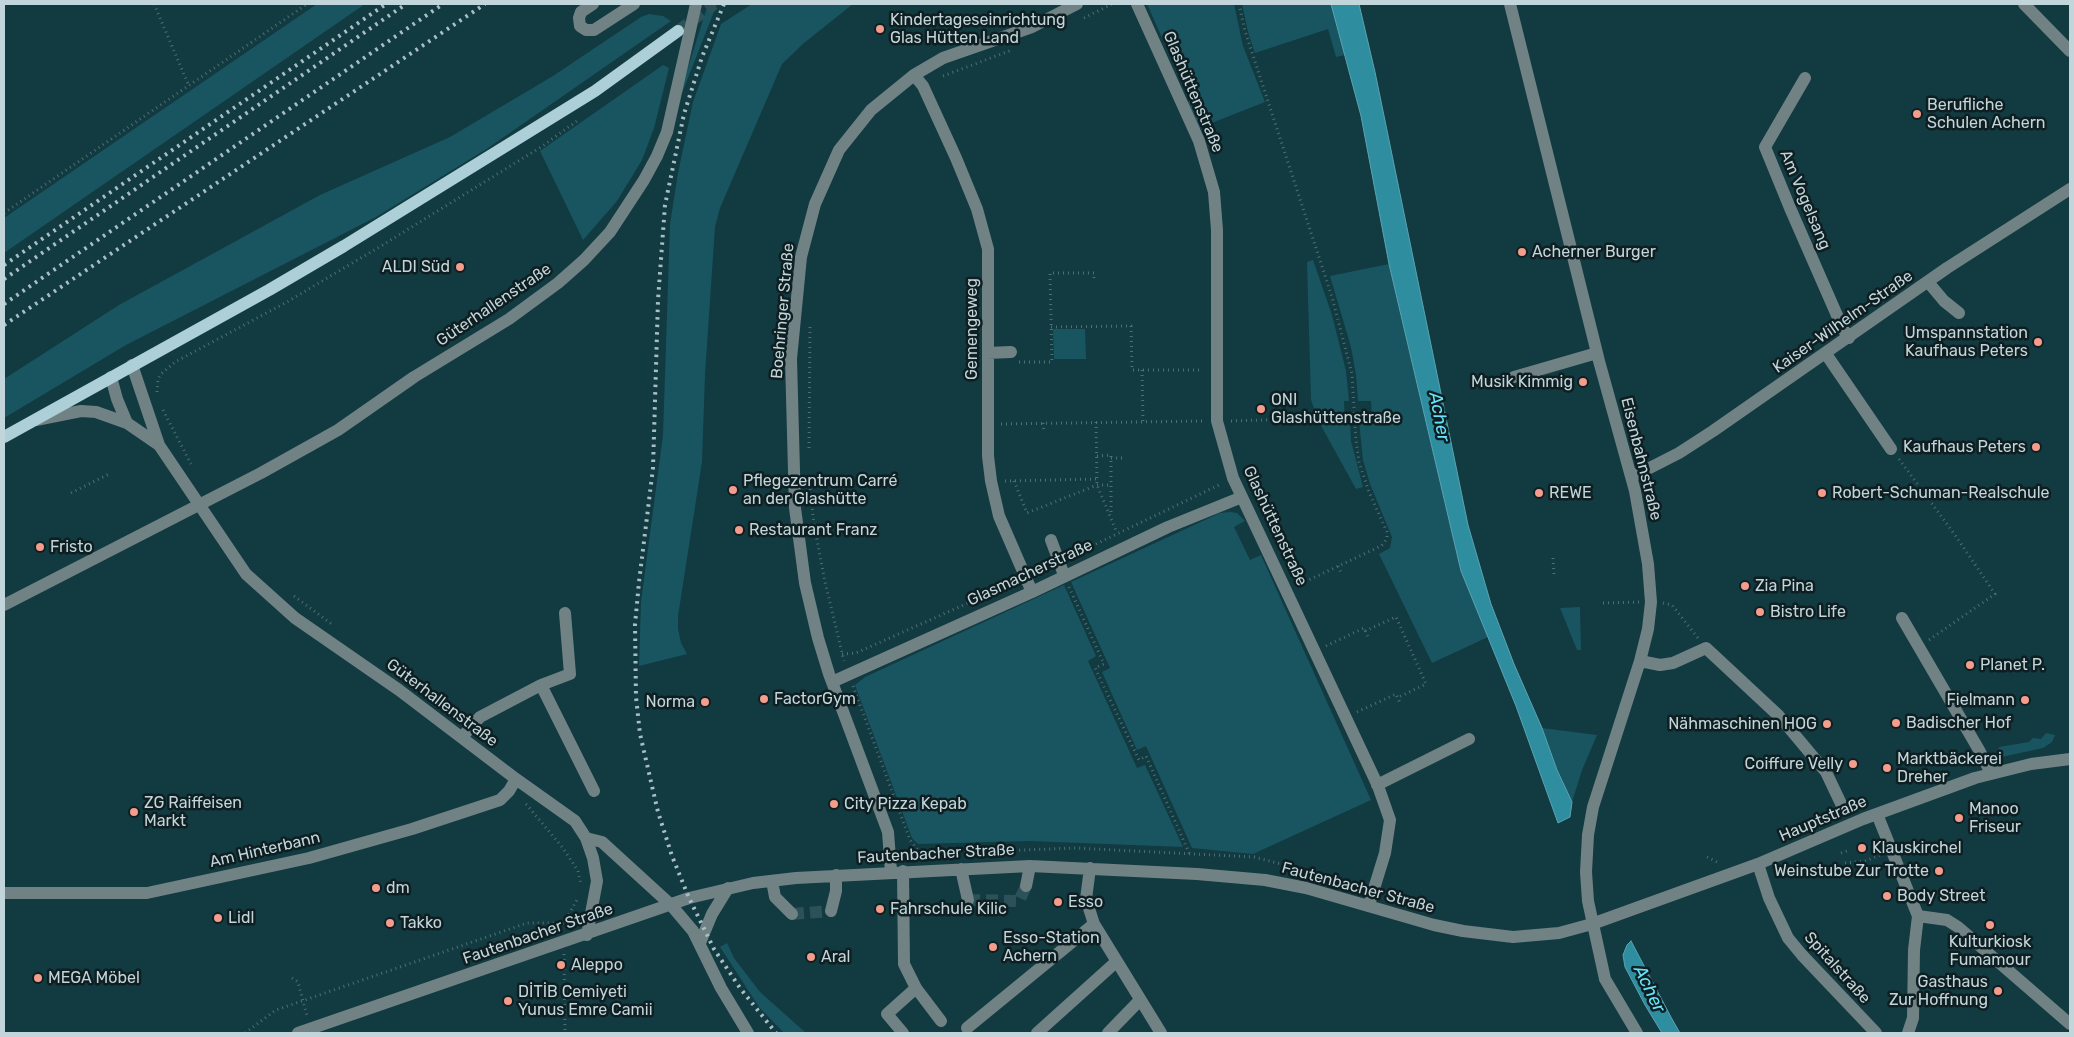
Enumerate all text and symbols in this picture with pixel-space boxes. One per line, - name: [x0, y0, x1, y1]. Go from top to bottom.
- place label: Kindertageseinrichtung Glas Hütten Land: [890, 10, 1066, 48]
- marker: Kindertageseinrichtung Glas Hütten Land: [874, 23, 886, 35]
- street label: Glashüttenstraße: [1159, 28, 1227, 156]
- place label: Berufliche Schulen Achern: [1927, 95, 2046, 133]
- marker: Berufliche Schulen Achern: [1911, 108, 1923, 120]
- street label: Am Vogelsang: [1775, 147, 1835, 253]
- street label: Boehringer Straße: [768, 242, 798, 380]
- place label: Acherner Burger: [1532, 242, 1656, 262]
- marker: Acherner Burger: [1516, 246, 1528, 258]
- place label: ALDI Süd: [382, 257, 450, 277]
- street label: Güterhallenstraße: [433, 259, 555, 351]
- marker: ALDI Süd: [454, 261, 466, 273]
- street label: Kaiser-Wilhelm-Straße: [1769, 266, 1917, 378]
- street label: Gemengeweg: [962, 278, 982, 380]
- place label: Umspannstation Kaufhaus Peters: [1904, 323, 2028, 361]
- marker: Umspannstation Kaufhaus Peters: [2032, 336, 2044, 348]
- place label: Musik Kimmig: [1471, 372, 1573, 392]
- marker: Musik Kimmig: [1577, 376, 1589, 388]
- place label: ONI Glashüttenstraße: [1271, 390, 1401, 428]
- water label: Acher: [1424, 391, 1454, 443]
- street label: Eisenbahnstraße: [1616, 396, 1666, 522]
- marker: ONI Glashüttenstraße: [1255, 403, 1267, 415]
- place label: Kaufhaus Peters: [1903, 437, 2026, 457]
- marker: Kaufhaus Peters: [2030, 441, 2042, 453]
- street label: Glashüttenstraße: [1239, 463, 1311, 589]
- place label: Pflegezentrum Carré an der Glashütte: [743, 471, 897, 509]
- place label: REWE: [1549, 483, 1592, 503]
- place label: Robert-Schuman-Realschule: [1832, 483, 2050, 503]
- marker: Pflegezentrum Carré an der Glashütte: [727, 484, 739, 496]
- marker: REWE: [1533, 487, 1545, 499]
- marker: Robert-Schuman-Realschule: [1816, 487, 1828, 499]
- place label: Restaurant Franz: [749, 520, 877, 540]
- marker: Restaurant Franz: [733, 524, 745, 536]
- street label: Glasmacherstraße: [964, 536, 1096, 610]
- place label: Fristo: [50, 537, 93, 557]
- marker: Fristo: [34, 541, 46, 553]
- place label: Zia Pina: [1755, 576, 1814, 596]
- marker: Zia Pina: [1739, 580, 1751, 592]
- place label: Bistro Life: [1770, 602, 1846, 622]
- marker: Bistro Life: [1754, 606, 1766, 618]
- street label: Güterhallenstraße: [383, 655, 501, 751]
- place label: Planet P.: [1980, 655, 2045, 675]
- marker: Planet P.: [1964, 659, 1976, 671]
- place label: FactorGym: [774, 689, 856, 709]
- place label: Fielmann: [1946, 690, 2015, 710]
- place label: Norma: [646, 692, 695, 712]
- marker: FactorGym: [758, 693, 770, 705]
- marker: Fielmann: [2019, 694, 2031, 706]
- marker: Norma: [699, 696, 711, 708]
- place label: Badischer Hof: [1906, 713, 2011, 733]
- place label: Nähmaschinen HOG: [1668, 714, 1817, 734]
- marker: Badischer Hof: [1890, 717, 1902, 729]
- marker: Nähmaschinen HOG: [1821, 718, 1833, 730]
- place label: Marktbäckerei Dreher: [1897, 749, 2002, 787]
- place label: Coiffure Velly: [1745, 754, 1843, 774]
- marker: Coiffure Velly: [1847, 758, 1859, 770]
- marker: Marktbäckerei Dreher: [1881, 762, 1893, 774]
- street label: Hauptstraße: [1776, 792, 1870, 846]
- place label: ZG Raiffeisen Markt: [144, 793, 242, 831]
- place label: City Pizza Kepab: [844, 794, 967, 814]
- marker: City Pizza Kepab: [828, 798, 840, 810]
- place label: Manoo Friseur: [1969, 799, 2021, 837]
- marker: ZG Raiffeisen Markt: [128, 806, 140, 818]
- marker: Manoo Friseur: [1953, 812, 1965, 824]
- street label: Am Hinterbann: [208, 828, 322, 872]
- place label: Klauskirchel: [1872, 838, 1962, 858]
- street label: Fautenbacher Straße: [857, 840, 1015, 868]
- marker: Klauskirchel: [1856, 842, 1868, 854]
- street label: Fautenbacher Straße: [1279, 858, 1437, 918]
- place label: Weinstube Zur Trotte: [1774, 861, 1929, 881]
- marker: Weinstube Zur Trotte: [1933, 865, 1945, 877]
- place label: dm: [386, 878, 410, 898]
- marker: dm: [370, 882, 382, 894]
- place label: Body Street: [1897, 886, 1985, 906]
- marker: Body Street: [1881, 890, 1893, 902]
- place label: Esso: [1068, 892, 1103, 912]
- marker: Esso: [1052, 896, 1064, 908]
- street label: Fautenbacher Straße: [460, 899, 616, 969]
- place label: Fahrschule Kilic: [890, 899, 1007, 919]
- marker: Fahrschule Kilic: [874, 903, 886, 915]
- place label: Lidl: [228, 908, 254, 928]
- marker: Lidl: [212, 912, 224, 924]
- place label: Takko: [400, 913, 442, 933]
- marker: Takko: [384, 917, 396, 929]
- marker: Kulturkiosk Fumamour: [1984, 919, 1996, 931]
- place label: Esso-Station Achern: [1003, 928, 1100, 966]
- street label: Spitalstraße: [1800, 928, 1874, 1008]
- place label: Kulturkiosk Fumamour: [1949, 932, 2031, 970]
- marker: Esso-Station Achern: [987, 941, 999, 953]
- place label: Aral: [821, 947, 850, 967]
- marker: Aral: [805, 951, 817, 963]
- place label: Aleppo: [571, 955, 623, 975]
- marker: Aleppo: [555, 959, 567, 971]
- water label: Acher: [1628, 962, 1670, 1016]
- place label: MEGA Möbel: [48, 968, 140, 988]
- marker: MEGA Möbel: [32, 972, 44, 984]
- place label: Gasthaus Zur Hoffnung: [1889, 972, 1988, 1010]
- place label: DİTİB Cemiyeti Yunus Emre Camii: [518, 982, 653, 1020]
- marker: Gasthaus Zur Hoffnung: [1992, 985, 2004, 997]
- marker: DİTİB Cemiyeti Yunus Emre Camii: [502, 995, 514, 1007]

